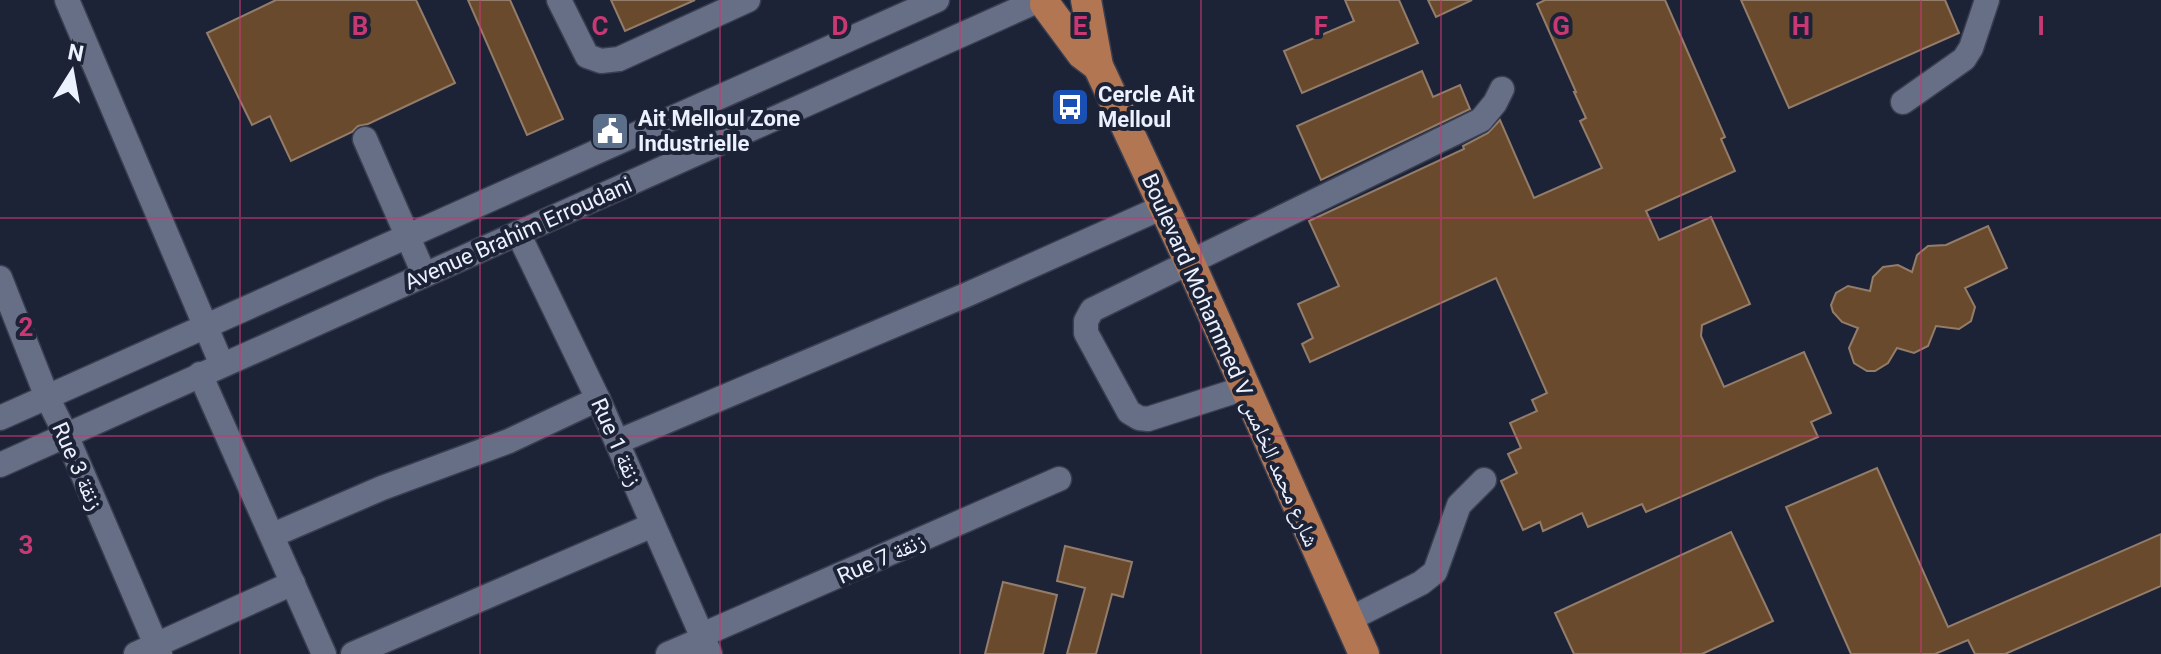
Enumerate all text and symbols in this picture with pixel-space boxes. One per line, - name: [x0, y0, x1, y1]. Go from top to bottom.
- text: B: [352, 11, 368, 41]
- text: C: [591, 11, 609, 41]
- text: D: [832, 11, 848, 41]
- text: E: [1073, 11, 1088, 41]
- text: F: [1314, 11, 1328, 41]
- text: G: [1552, 11, 1570, 41]
- text: H: [1792, 11, 1810, 41]
- text: I: [2037, 11, 2045, 41]
- north arrow: [32, 32, 112, 112]
- text: N: [66, 39, 86, 67]
- place label: Cercle Ait Melloul: [1098, 82, 1195, 132]
- bus stop icon: Cercle Ait Melloul: [1049, 86, 1091, 128]
- place label: Ait Melloul Zone Industrielle: [638, 106, 800, 156]
- public building icon: Ait Melloul Zone Industrielle: [589, 110, 631, 152]
- street label: Boulevard Mohammed V شارع محمد الخامس: [1136, 170, 1324, 551]
- street label: Avenue Brahim Erroudani: [401, 172, 636, 295]
- text: 2: [19, 312, 33, 342]
- street label: Rue 1 زنقة: [586, 394, 647, 490]
- street label: Rue 3 زنقة: [47, 418, 108, 514]
- street label: Rue 7 زنقة: [833, 528, 929, 589]
- text: 3: [19, 530, 33, 560]

